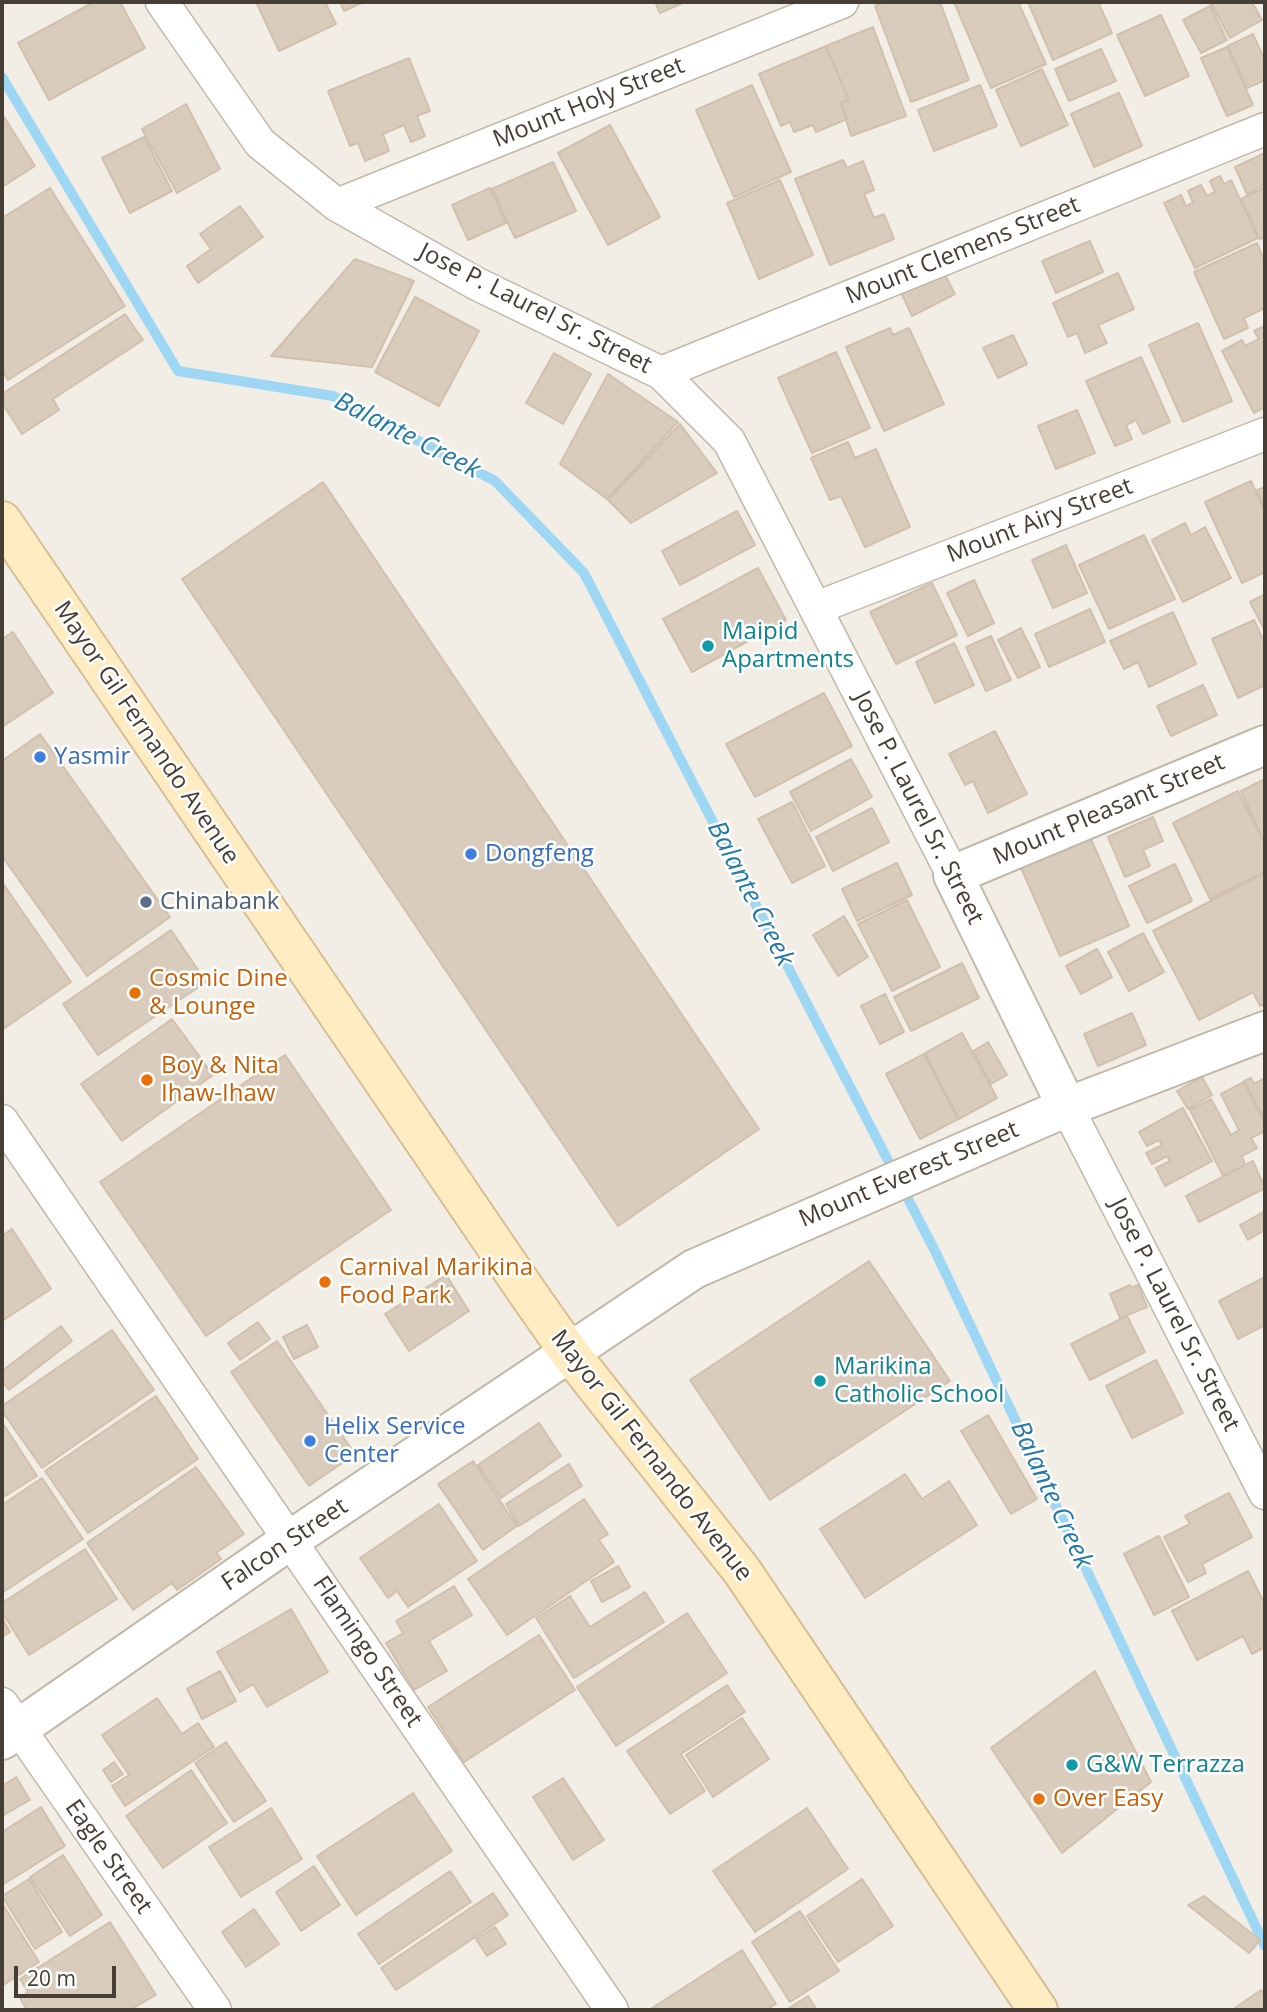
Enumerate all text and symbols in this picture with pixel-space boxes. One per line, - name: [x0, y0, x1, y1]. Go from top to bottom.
- street label: Mount Holy Street: [489, 51, 689, 155]
- street label: Mount Clemens Street: [842, 191, 1084, 311]
- street label: Jose P. Laurel Sr. Street: [414, 238, 656, 380]
- water label: Balante Creek: [329, 386, 485, 486]
- street label: Mount Airy Street: [943, 472, 1137, 570]
- street label: Mayor Gil Fernando Avenue: [47, 596, 245, 870]
- place label: Maipid Apartments: [722, 618, 854, 674]
- marker: Maipid Apartments: [700, 638, 716, 654]
- street label: Jose P. Laurel Sr. Street: [847, 687, 989, 929]
- place label: Yasmir: [54, 743, 130, 771]
- street label: Mount Pleasant Street: [989, 748, 1229, 872]
- marker: Yasmir: [32, 749, 48, 765]
- water label: Balante Creek: [700, 816, 800, 972]
- place label: Dongfeng: [485, 840, 594, 868]
- marker: Dongfeng: [463, 846, 479, 862]
- place label: Chinabank: [160, 888, 279, 916]
- marker: Chinabank: [138, 894, 154, 910]
- place label: Cosmic Dine & Lounge: [149, 965, 288, 1021]
- marker: Cosmic Dine & Lounge: [127, 985, 143, 1001]
- place label: Boy & Nita Ihaw-Ihaw: [161, 1052, 279, 1108]
- marker: Boy & Nita Ihaw-Ihaw: [139, 1072, 155, 1088]
- street label: Mount Everest Street: [795, 1116, 1023, 1234]
- street label: Jose P. Laurel Sr. Street: [1103, 1194, 1245, 1436]
- place label: Carnival Marikina Food Park: [339, 1254, 533, 1310]
- marker: Carnival Marikina Food Park: [317, 1274, 333, 1290]
- street label: Mayor Gil Fernando Avenue: [544, 1325, 758, 1587]
- place label: Marikina Catholic School: [834, 1353, 1004, 1409]
- marker: Marikina Catholic School: [812, 1373, 828, 1389]
- place label: Helix Service Center: [324, 1413, 466, 1469]
- water label: Balante Creek: [1003, 1416, 1099, 1574]
- marker: Helix Service Center: [302, 1433, 318, 1449]
- street label: Falcon Street: [217, 1492, 353, 1598]
- street label: Flamingo Street: [306, 1571, 428, 1733]
- place label: G&W Terrazza: [1086, 1751, 1245, 1779]
- marker: G&W Terrazza: [1064, 1757, 1080, 1773]
- place label: Over Easy: [1053, 1785, 1163, 1813]
- marker: Over Easy: [1031, 1791, 1047, 1807]
- street label: Eagle Street: [58, 1794, 158, 1920]
- scale bar: [18, 1952, 119, 1996]
- text: 20 m: [27, 1964, 76, 1992]

